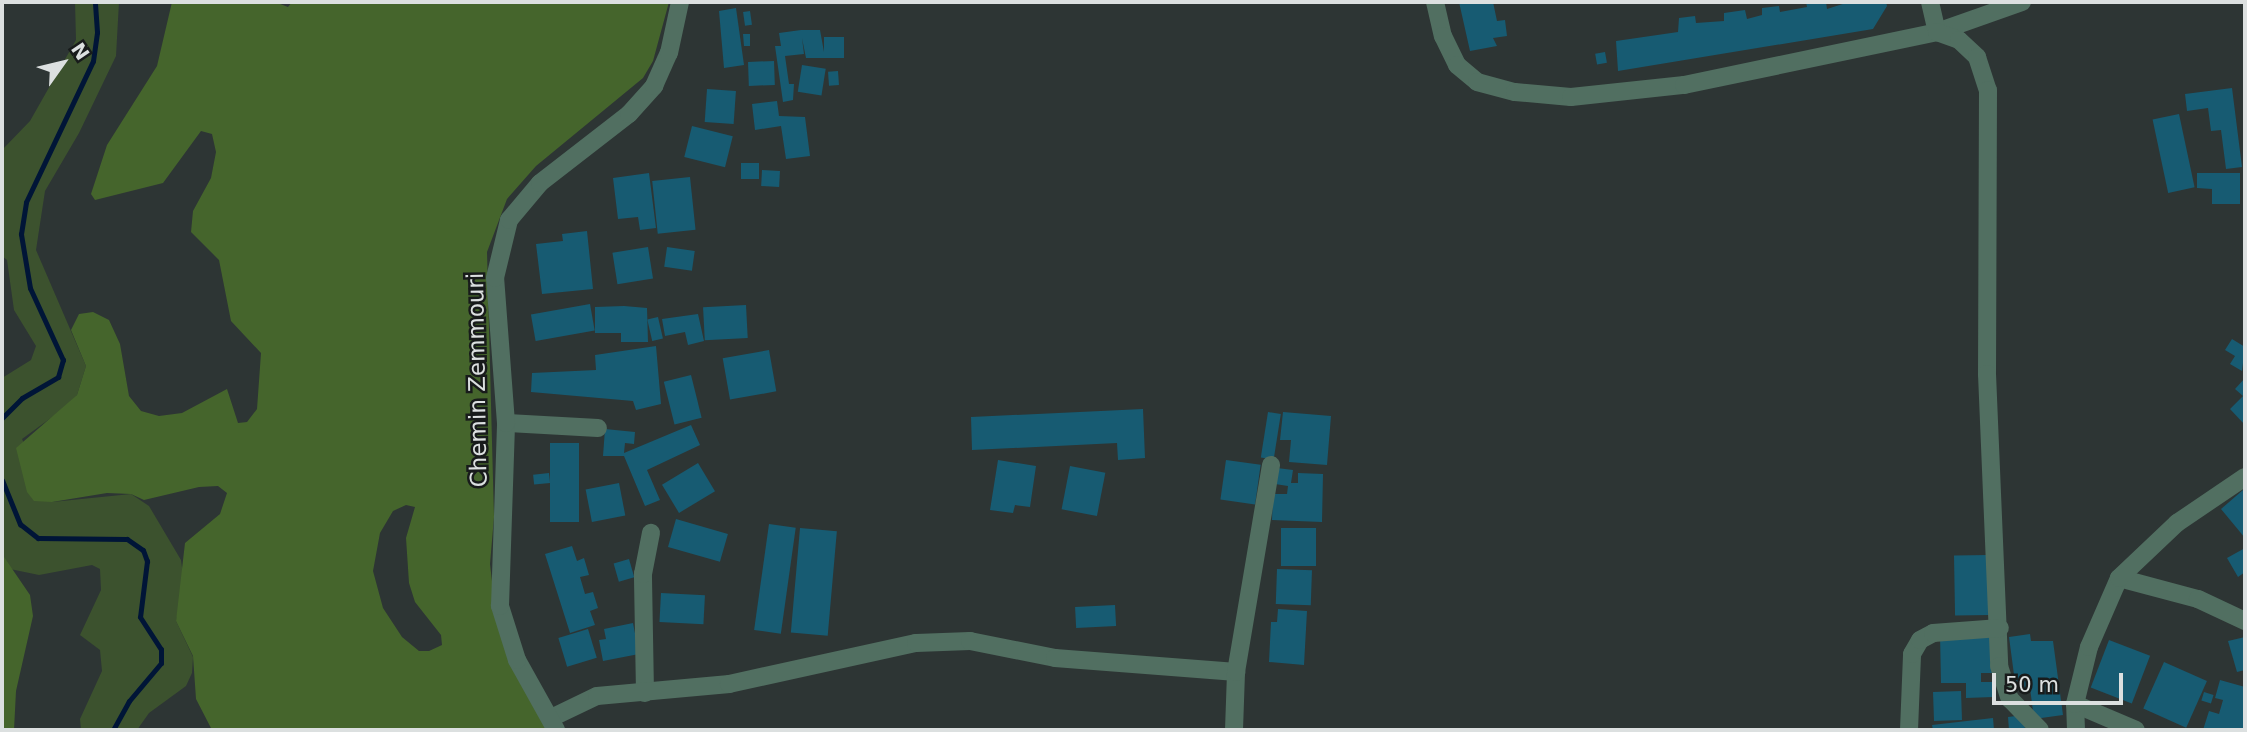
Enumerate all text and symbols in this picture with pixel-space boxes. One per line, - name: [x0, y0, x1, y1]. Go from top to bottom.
- north arrow: [28, 28, 98, 98]
- text: N: [67, 39, 94, 64]
- street label: Chemin Zemmouri: [461, 272, 493, 488]
- scale bar: [1995, 658, 2126, 702]
- text: 50 m: [2005, 673, 2059, 697]

